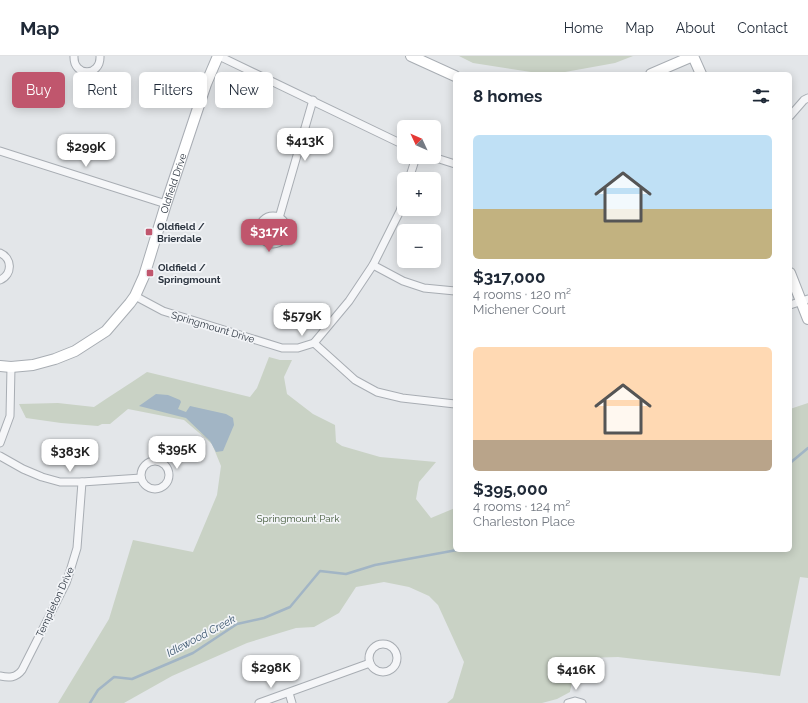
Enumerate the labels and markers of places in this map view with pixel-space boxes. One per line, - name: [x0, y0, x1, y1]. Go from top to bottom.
- pin: $413K: [277, 128, 333, 162]
- pin: $299K: [58, 134, 114, 168]
- pin: $317K: [241, 219, 297, 253]
- place label: Oldfield / Brierdale: [157, 221, 205, 244]
- marker: Oldfield / Brierdale: [144, 227, 154, 237]
- place label: Oldfield / Springmount: [158, 262, 221, 285]
- marker: Oldfield / Springmount: [145, 268, 155, 278]
- pin: $579K: [274, 303, 330, 337]
- pin: $395K: [149, 436, 205, 470]
- pin: $383K: [42, 439, 98, 473]
- pin: $298K: [243, 655, 299, 689]
- pin: $416K: [548, 657, 604, 691]

